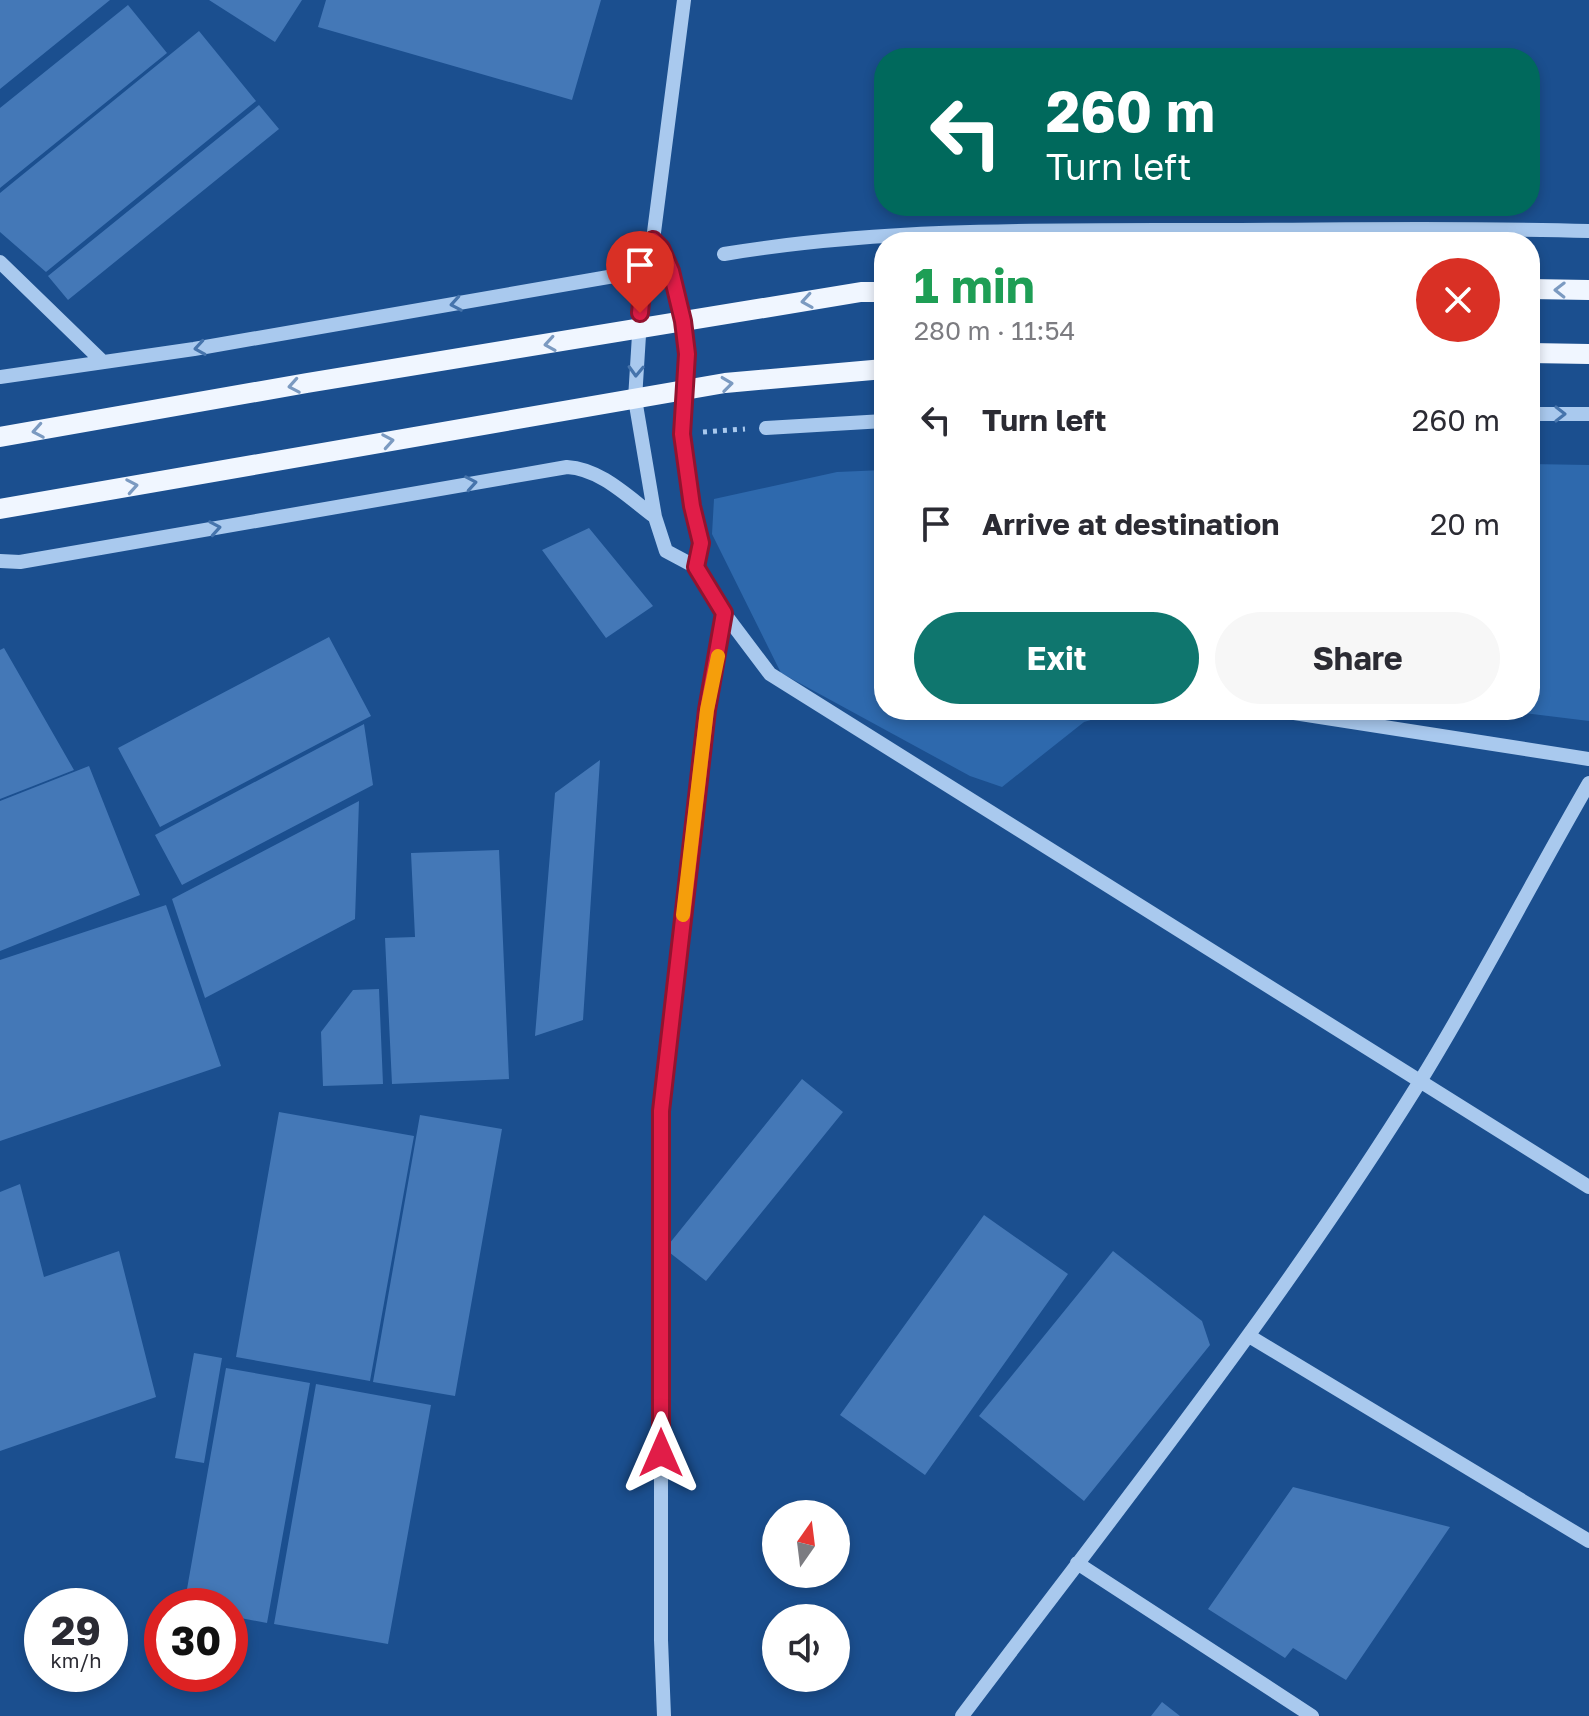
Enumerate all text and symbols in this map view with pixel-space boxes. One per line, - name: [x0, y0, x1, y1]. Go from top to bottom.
- text: 260 m: [1046, 77, 1215, 144]
- icon: left: [914, 80, 1018, 184]
- text: Turn left: [1046, 145, 1192, 188]
- pin: [606, 231, 674, 313]
- icon: arrive: [618, 243, 662, 287]
- text: 1 min: [914, 256, 1035, 314]
- button: close: [1416, 258, 1500, 342]
- one-way arrow: [1553, 281, 1565, 298]
- one-way arrow: [800, 292, 814, 309]
- one-way arrow: [449, 294, 463, 311]
- text: 280 m · 11:54: [914, 315, 1075, 346]
- one-way arrow: [543, 334, 557, 351]
- one-way arrow: [193, 339, 207, 356]
- one-way arrow: [628, 365, 645, 378]
- one-way arrow: [721, 375, 734, 392]
- one-way arrow: [287, 376, 300, 393]
- icon: left: [914, 398, 958, 442]
- text: Turn left: [982, 402, 1107, 438]
- text: 260 m: [1412, 402, 1500, 438]
- one-way arrow: [1554, 405, 1566, 423]
- one-way arrow: [31, 421, 44, 438]
- one-way arrow: [381, 433, 395, 450]
- one-way arrow: [464, 476, 478, 493]
- one-way arrow: [125, 478, 139, 495]
- icon: arrive: [914, 502, 958, 546]
- text: Arrive at destination: [982, 506, 1279, 542]
- text: 20 m: [1430, 506, 1500, 542]
- one-way arrow: [208, 520, 222, 537]
- button: Exit: [914, 612, 1199, 704]
- button: Share: [1215, 612, 1500, 704]
- position arrow: [619, 1411, 703, 1495]
- north arrow: [762, 1500, 850, 1588]
- map controls: [762, 1500, 850, 1692]
- speed limit sign: 30: [144, 1588, 248, 1692]
- button: sound: [762, 1604, 850, 1692]
- text: 29: [51, 1606, 101, 1654]
- text: km/h: [51, 1648, 101, 1672]

